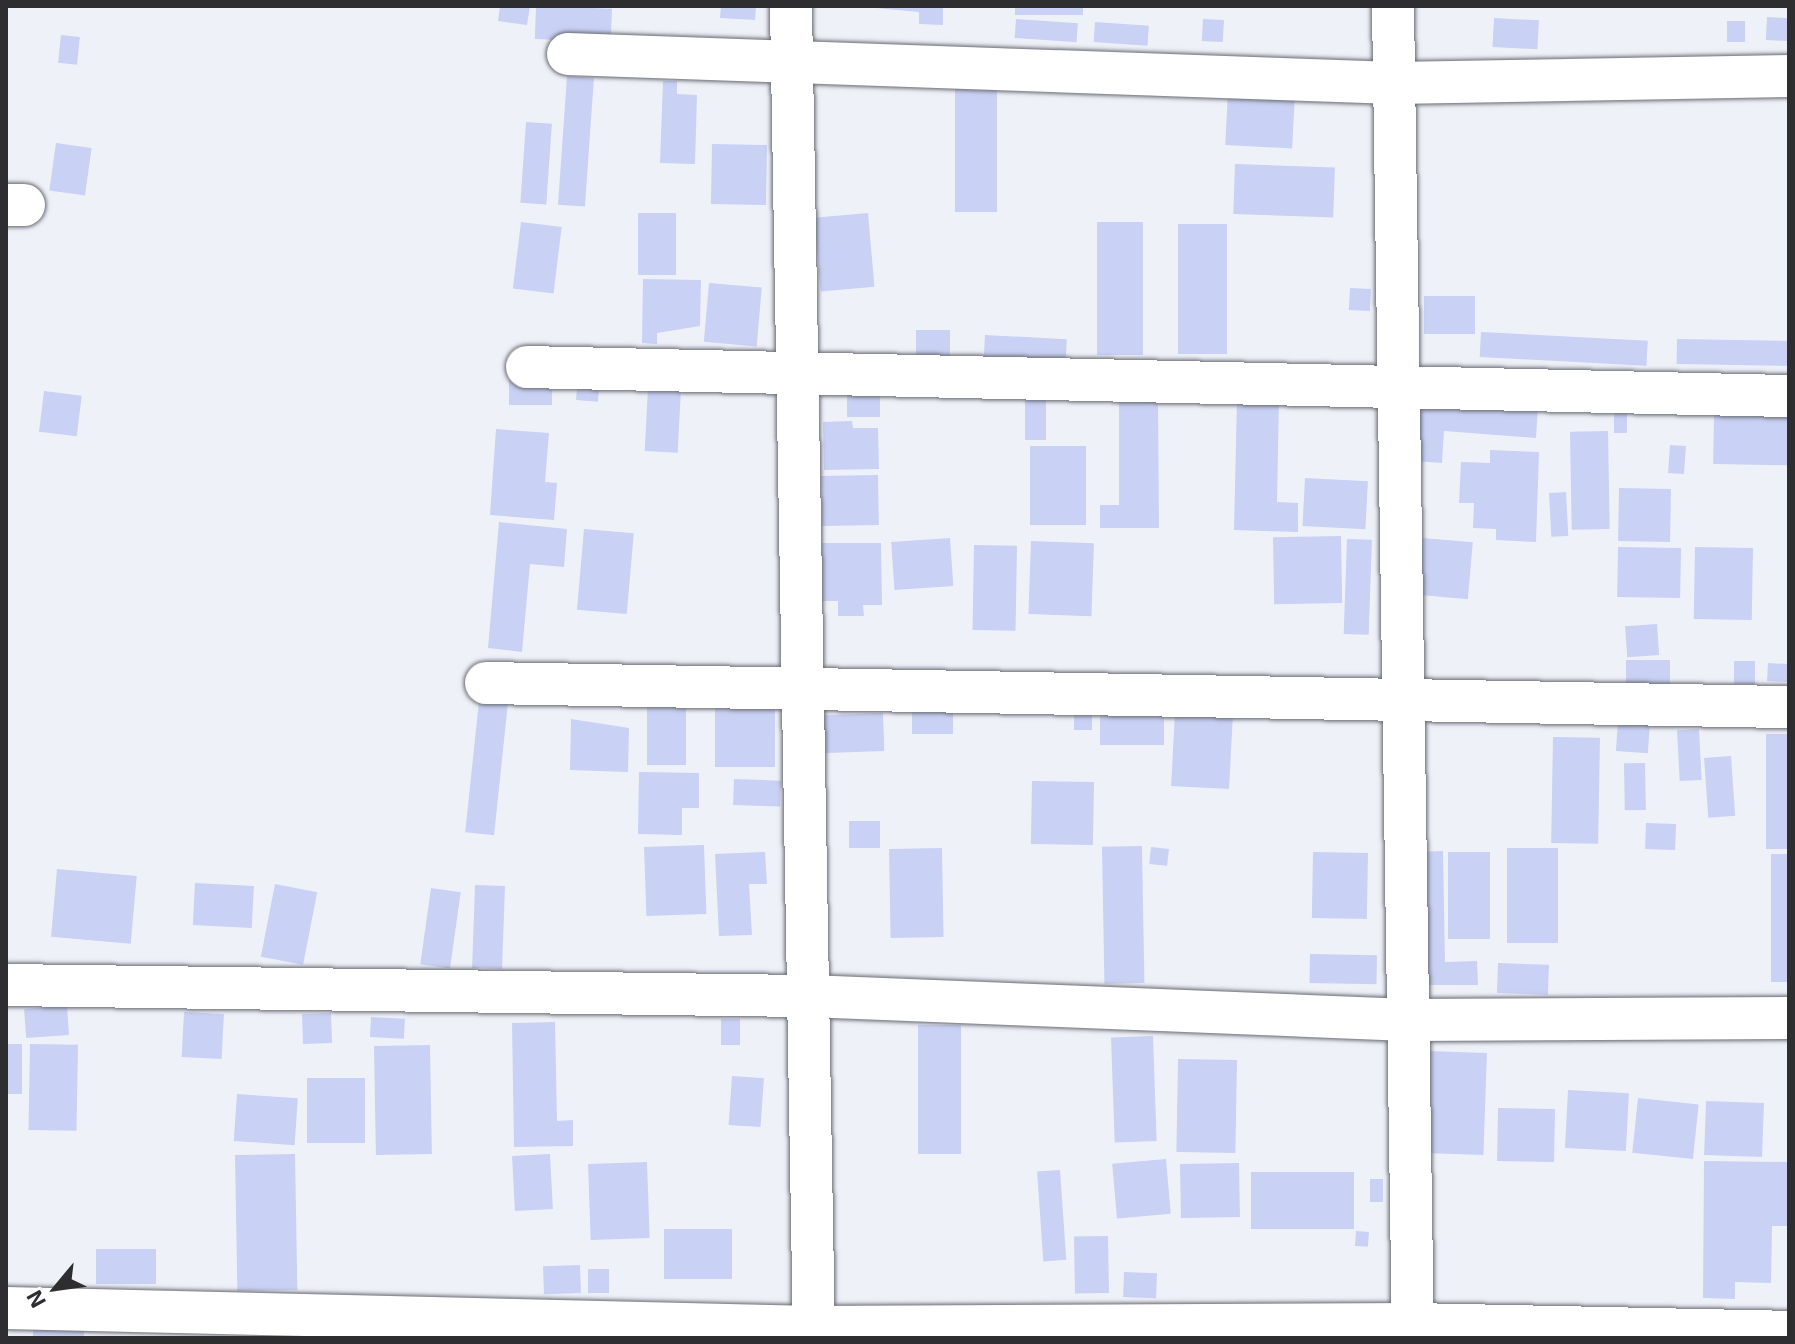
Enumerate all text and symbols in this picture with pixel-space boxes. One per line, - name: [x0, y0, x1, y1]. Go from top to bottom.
- north arrow: [16, 1248, 96, 1328]
- text: N: [20, 1286, 50, 1313]

